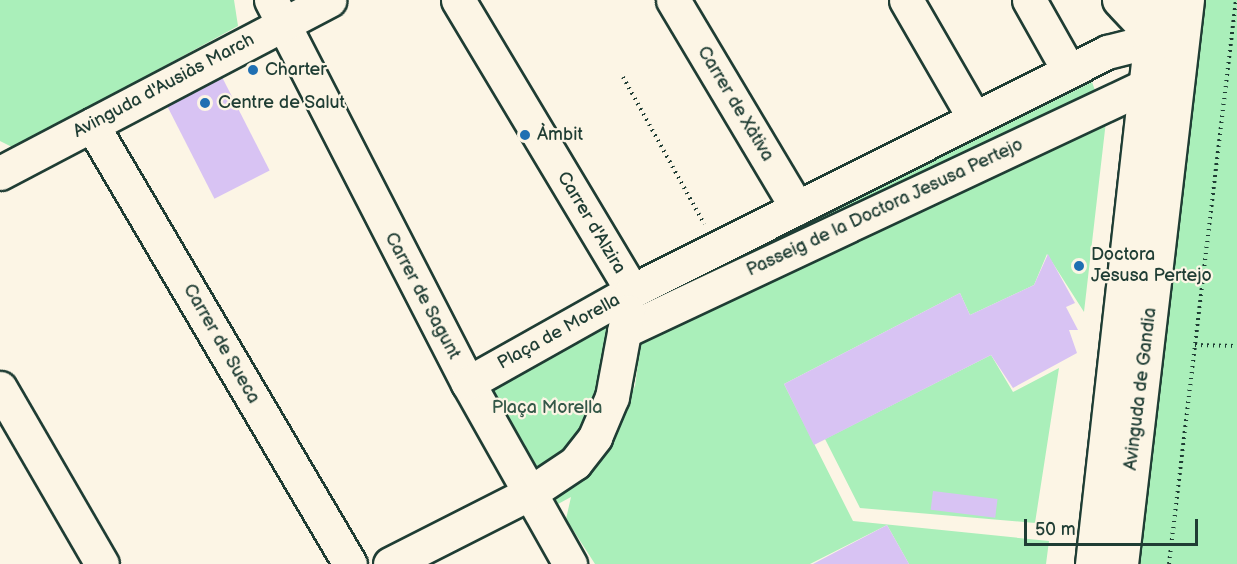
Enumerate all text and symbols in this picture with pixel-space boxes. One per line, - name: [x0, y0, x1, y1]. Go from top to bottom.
- street label: Avinguda d'Ausiàs March: [70, 29, 258, 143]
- street label: Carrer de Xàtiva: [692, 42, 778, 166]
- place label: Charter: [265, 59, 327, 81]
- marker: Charter: [246, 63, 260, 77]
- place label: Centre de Salut: [218, 92, 345, 114]
- marker: Centre de Salut: [196, 94, 214, 112]
- place label: Àmbit: [537, 124, 583, 146]
- marker: Àmbit: [518, 128, 532, 142]
- street label: Passeig de la Doctora Jesusa Pertejo: [743, 134, 1027, 282]
- street label: Carrer d'Alzira: [552, 168, 630, 278]
- street label: Carrer de Sagunt: [379, 229, 465, 363]
- place label: Doctora Jesusa Pertejo: [1091, 245, 1212, 288]
- marker: Doctora Jesusa Pertejo: [1072, 259, 1086, 273]
- street label: Carrer de Sueca: [178, 280, 264, 408]
- street label: Plaça de Morella: [494, 289, 624, 375]
- street label: Avinguda de Gandia: [1120, 306, 1162, 472]
- park label: Plaça Morella: [492, 397, 602, 419]
- scale bar: [1027, 507, 1201, 545]
- text: 50 m: [1035, 519, 1076, 540]

